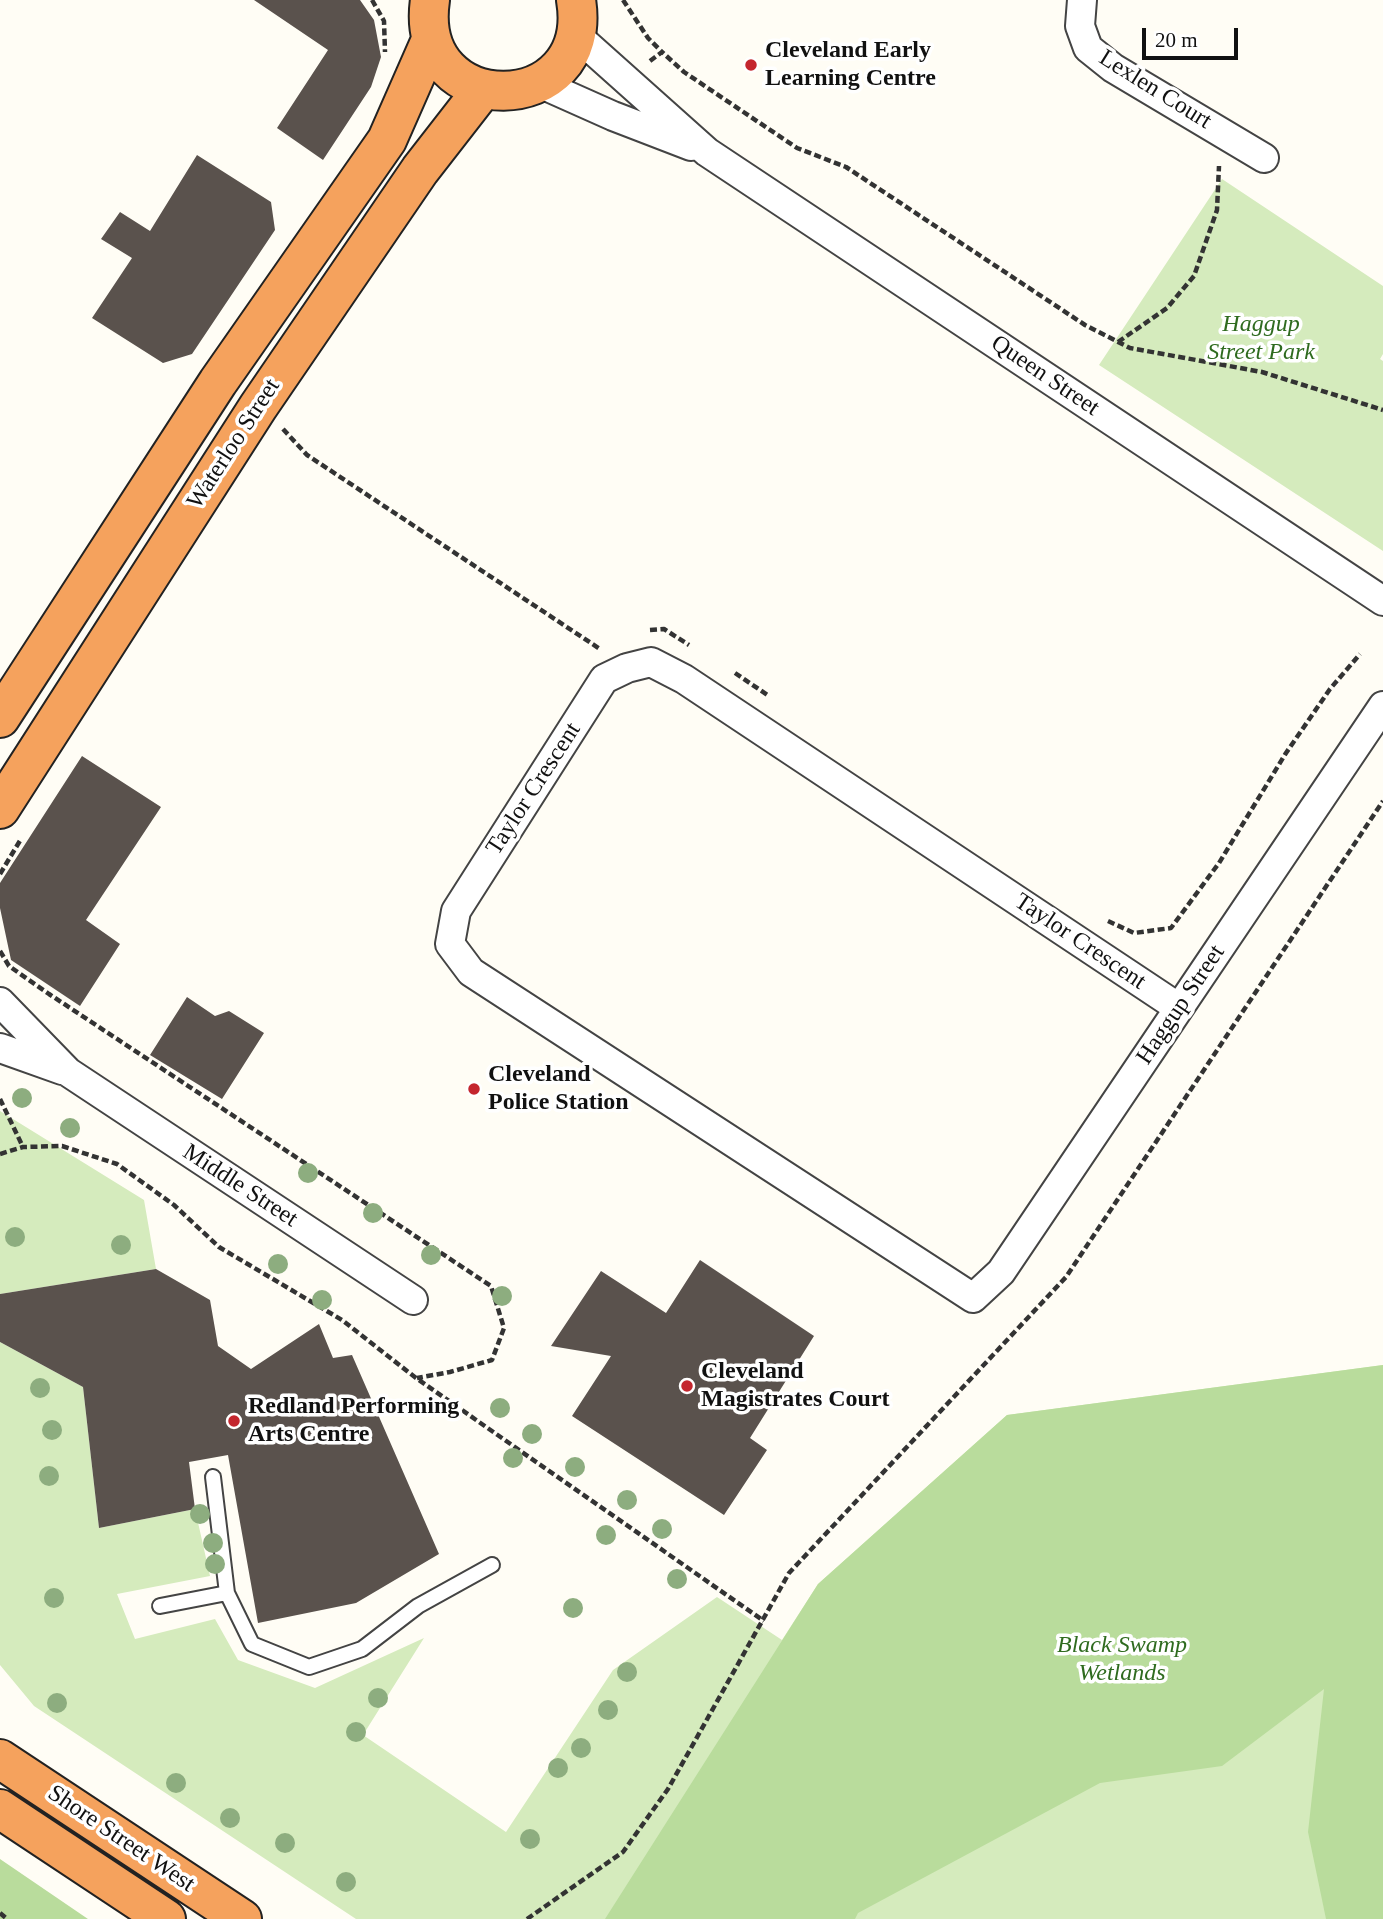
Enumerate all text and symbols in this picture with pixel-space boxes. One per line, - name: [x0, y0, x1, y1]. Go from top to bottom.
- scale bar: [1145, 14, 1241, 58]
- text: 20 m: [1155, 28, 1198, 52]
- place label: Cleveland Early Learning Centre: [765, 37, 936, 93]
- street label: Lexlen Court: [1093, 44, 1217, 136]
- marker: Cleveland Early Learning Centre: [743, 57, 759, 73]
- park label: Haggup Street Park: [1207, 311, 1315, 367]
- street label: Queen Street: [985, 329, 1105, 423]
- street label: Waterloo Street: [181, 374, 287, 514]
- street label: Taylor Crescent: [480, 717, 588, 861]
- street label: Taylor Crescent: [1009, 887, 1151, 997]
- street label: Haggup Street: [1130, 940, 1232, 1070]
- place label: Cleveland Police Station: [488, 1061, 629, 1117]
- marker: Cleveland Police Station: [466, 1081, 482, 1097]
- street label: Middle Street: [177, 1138, 303, 1234]
- place label: Cleveland Magistrates Court: [701, 1358, 890, 1414]
- marker: Cleveland Magistrates Court: [679, 1378, 695, 1394]
- place label: Redland Performing Arts Centre: [248, 1393, 459, 1449]
- marker: Redland Performing Arts Centre: [226, 1413, 242, 1429]
- park label: Black Swamp Wetlands: [1057, 1632, 1187, 1688]
- street label: Shore Street West: [42, 1779, 200, 1899]

